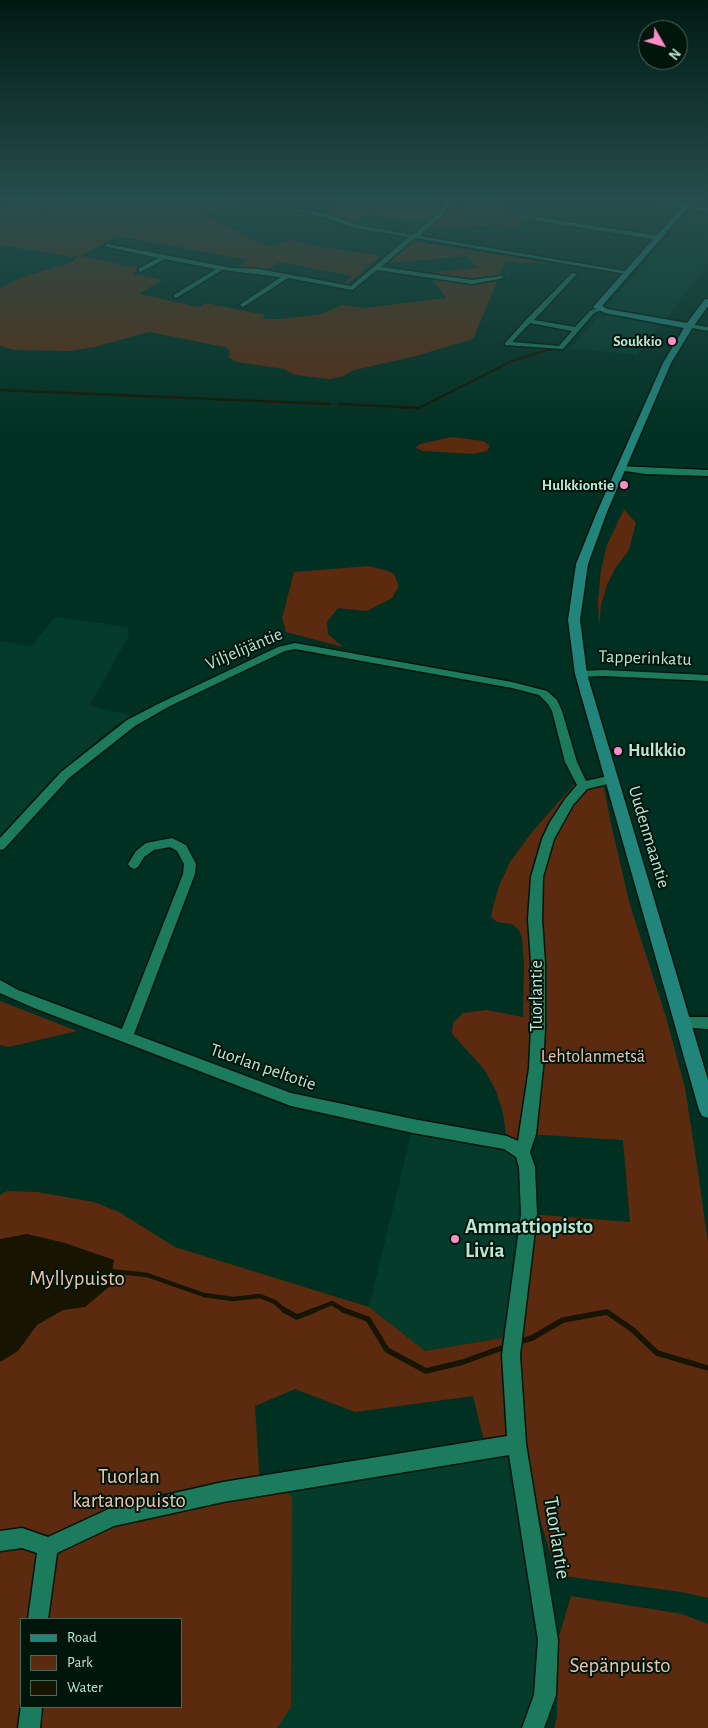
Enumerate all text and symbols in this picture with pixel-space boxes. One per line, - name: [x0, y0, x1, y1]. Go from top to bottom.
- north arrow: [638, 20, 688, 70]
- text: N: [666, 45, 683, 62]
- place label: Soukkio: [613, 332, 662, 350]
- marker: Soukkio: [666, 335, 678, 347]
- place label: Hulkkiontie: [542, 476, 614, 494]
- marker: Hulkkiontie: [618, 479, 630, 491]
- street label: Viljelijäntie: [202, 623, 286, 675]
- street label: Tapperinkatu: [598, 646, 692, 670]
- place label: Hulkkio: [628, 740, 686, 762]
- marker: Hulkkio: [612, 745, 624, 757]
- street label: Uudenmaantie: [623, 783, 675, 891]
- street label: Tuorlantie: [526, 960, 548, 1032]
- street label: Tuorlan peltotie: [207, 1039, 319, 1095]
- park label: Lehtolanmetsä: [541, 1046, 645, 1068]
- place label: Ammattiopisto Livia: [465, 1214, 593, 1264]
- marker: Ammattiopisto Livia: [449, 1233, 461, 1245]
- park label: Myllypuisto: [29, 1266, 125, 1292]
- park label: Tuorlan kartanopuisto: [72, 1464, 186, 1514]
- street label: Tuorlantie: [538, 1495, 576, 1581]
- legend: [20, 1618, 182, 1708]
- text: Road: [67, 1630, 97, 1645]
- park label: Sepänpuisto: [569, 1653, 671, 1679]
- text: Park: [67, 1655, 93, 1670]
- text: Water: [67, 1680, 103, 1695]

